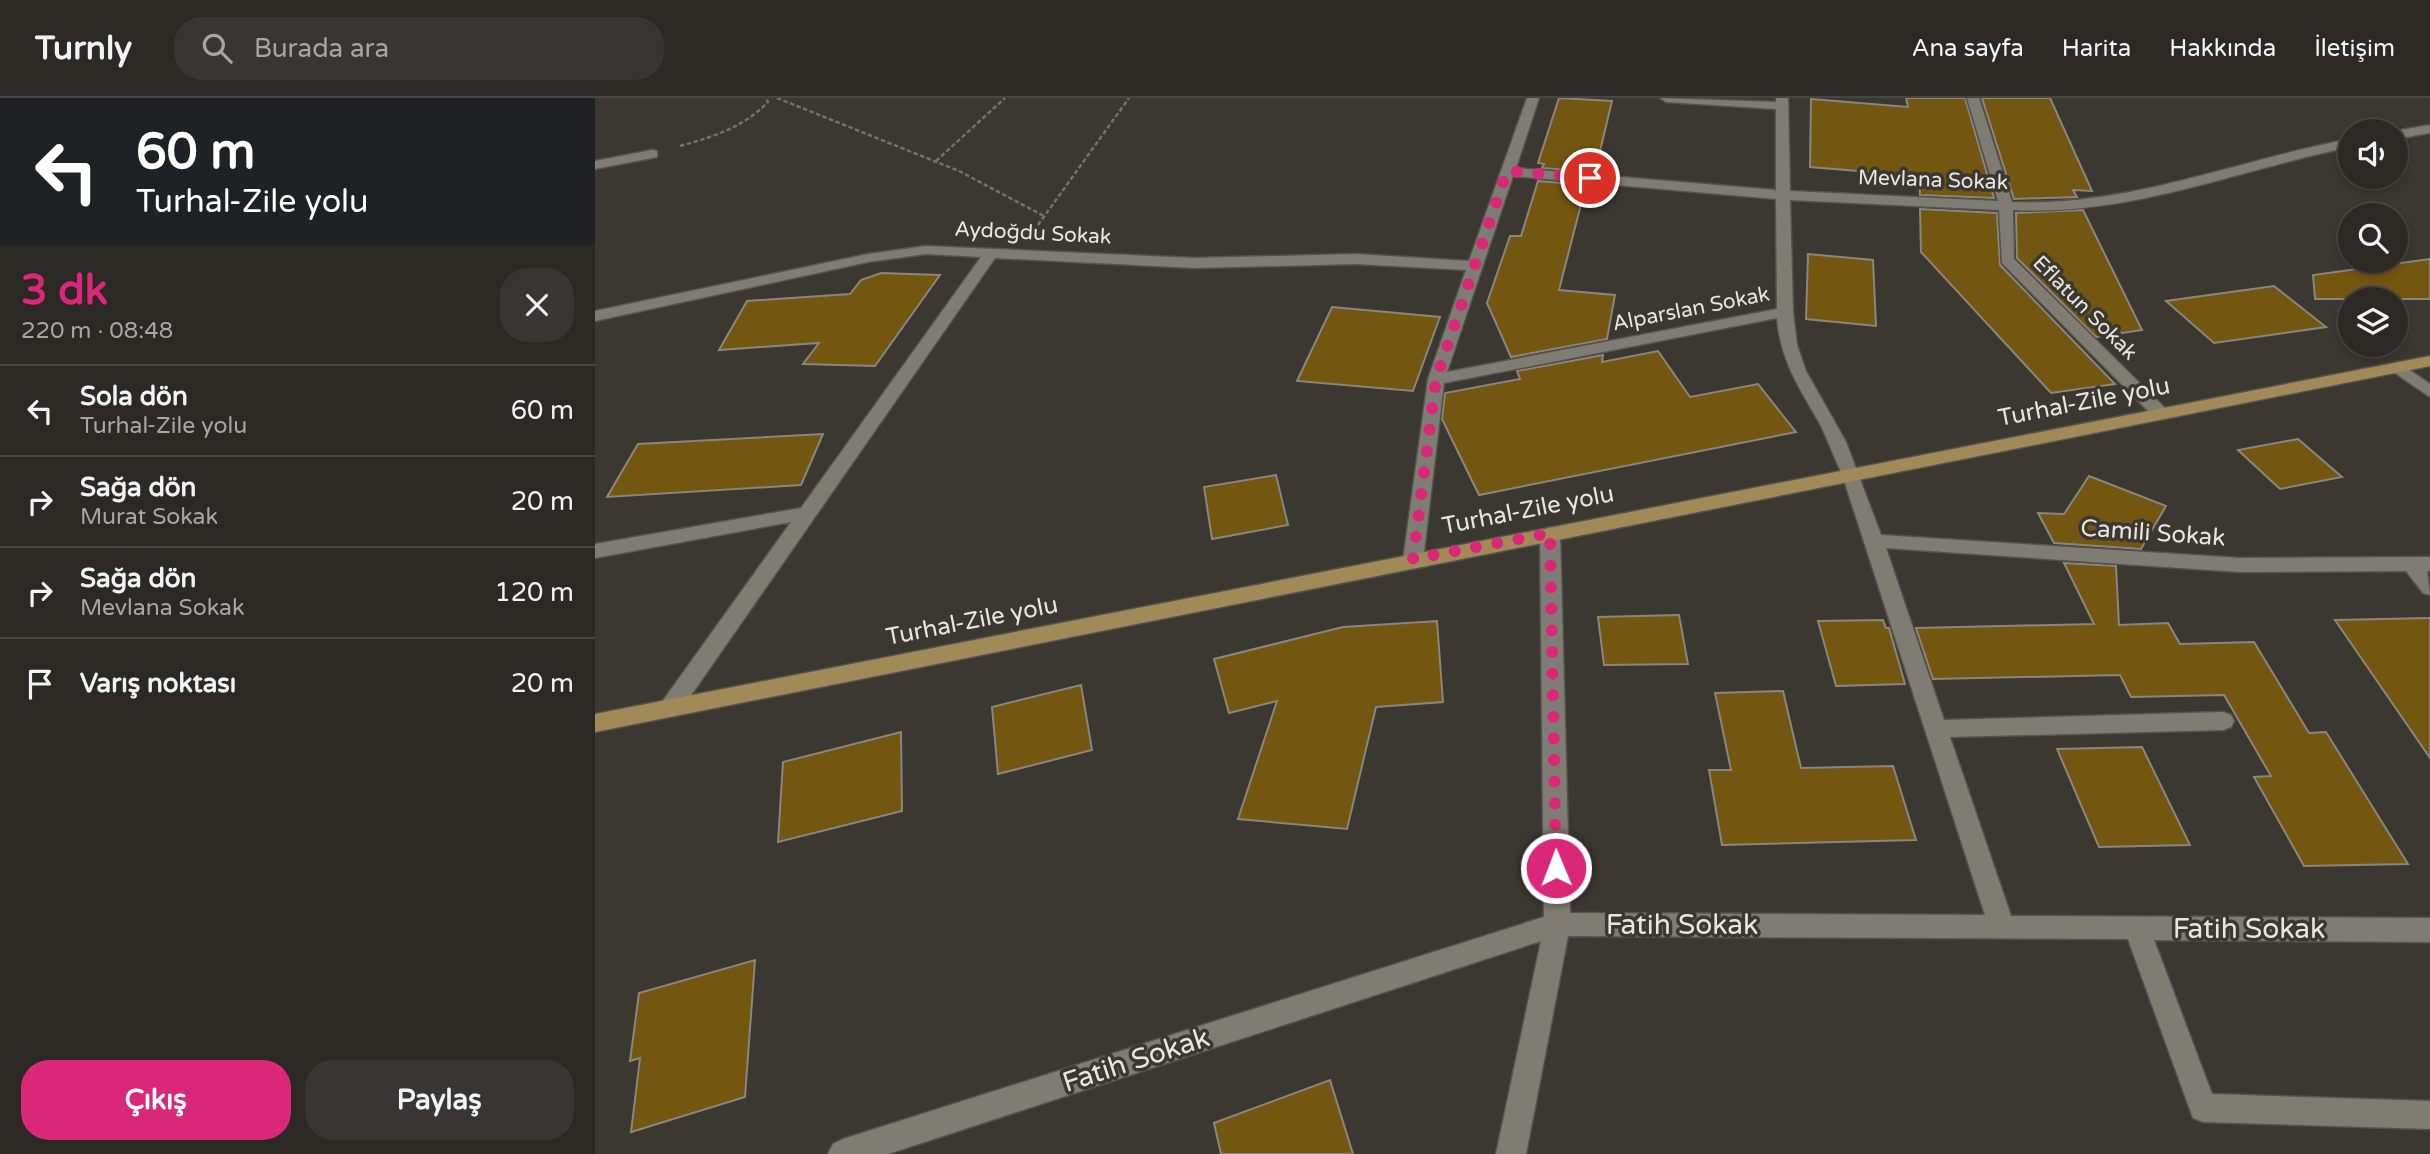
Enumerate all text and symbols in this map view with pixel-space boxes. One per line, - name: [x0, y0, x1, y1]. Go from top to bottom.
- search box: [174, 17, 664, 80]
- text: Turnly: [35, 29, 132, 68]
- icon: search: [198, 29, 236, 67]
- text: Burada ara: [254, 33, 389, 64]
- text: Ana sayfa: [1912, 34, 2024, 63]
- text: Harita: [2062, 34, 2131, 63]
- text: Hakkında: [2169, 34, 2276, 63]
- text: İletişim: [2314, 34, 2395, 63]
- map controls: [2338, 119, 2408, 357]
- button: sound: [2338, 119, 2408, 189]
- text: 60 m: [136, 123, 255, 182]
- icon: left: [21, 126, 112, 217]
- pin: [1560, 148, 1620, 208]
- icon: arrive: [1571, 159, 1609, 197]
- street label: Mevlana Sokak: [1858, 165, 2008, 195]
- text: Turhal-Zile yolu: [136, 183, 369, 221]
- button: search: [2338, 203, 2408, 273]
- street label: Aydoğdu Sokak: [954, 216, 1112, 250]
- street label: Eflatun Sokak: [2028, 251, 2142, 365]
- text: 3 dk: [21, 265, 108, 316]
- button: close: [500, 268, 574, 342]
- street label: Alparslan Sokak: [1610, 282, 1772, 336]
- button: layers: [2338, 287, 2408, 357]
- text: 220 m · 08:48: [21, 317, 173, 345]
- street label: Turhal-Zile yolu: [1996, 371, 2172, 433]
- text: Sola dön: [80, 381, 188, 412]
- icon: left: [21, 392, 59, 430]
- text: 60 m: [511, 395, 574, 426]
- text: Turhal-Zile yolu: [80, 412, 247, 440]
- text: Sağa dön: [80, 472, 196, 503]
- street label: Turhal-Zile yolu: [1440, 479, 1616, 541]
- icon: right: [21, 483, 59, 521]
- text: 20 m: [511, 486, 574, 517]
- text: Murat Sokak: [80, 503, 218, 531]
- street label: Camili Sokak: [2080, 513, 2226, 553]
- text: Sağa dön: [80, 563, 196, 594]
- icon: right: [21, 574, 59, 612]
- text: 120 m: [494, 577, 574, 608]
- street label: Turhal-Zile yolu: [884, 590, 1060, 652]
- text: Mevlana Sokak: [80, 594, 244, 622]
- icon: arrive: [21, 665, 59, 703]
- text: Varış noktası: [80, 668, 236, 699]
- text: 20 m: [511, 668, 574, 699]
- position arrow: [1519, 831, 1593, 905]
- street label: Fatih Sokak: [1606, 908, 1758, 942]
- street label: Fatih Sokak: [2173, 912, 2325, 946]
- street label: Fatih Sokak: [1058, 1020, 1214, 1100]
- button: Çıkış: [21, 1060, 291, 1140]
- button: Paylaş: [305, 1060, 574, 1140]

